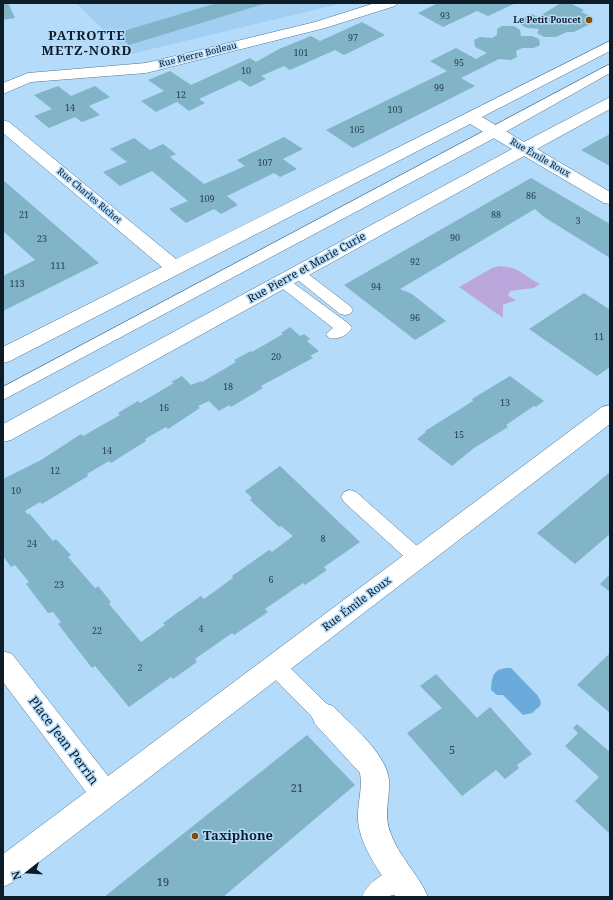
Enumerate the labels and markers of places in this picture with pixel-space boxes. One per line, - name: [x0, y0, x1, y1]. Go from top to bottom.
- place label: Le Petit Poucet: [513, 15, 581, 25]
- marker: Le Petit Poucet: [584, 15, 594, 25]
- place label: Taxiphone: [203, 828, 273, 844]
- marker: Taxiphone: [190, 831, 200, 841]

